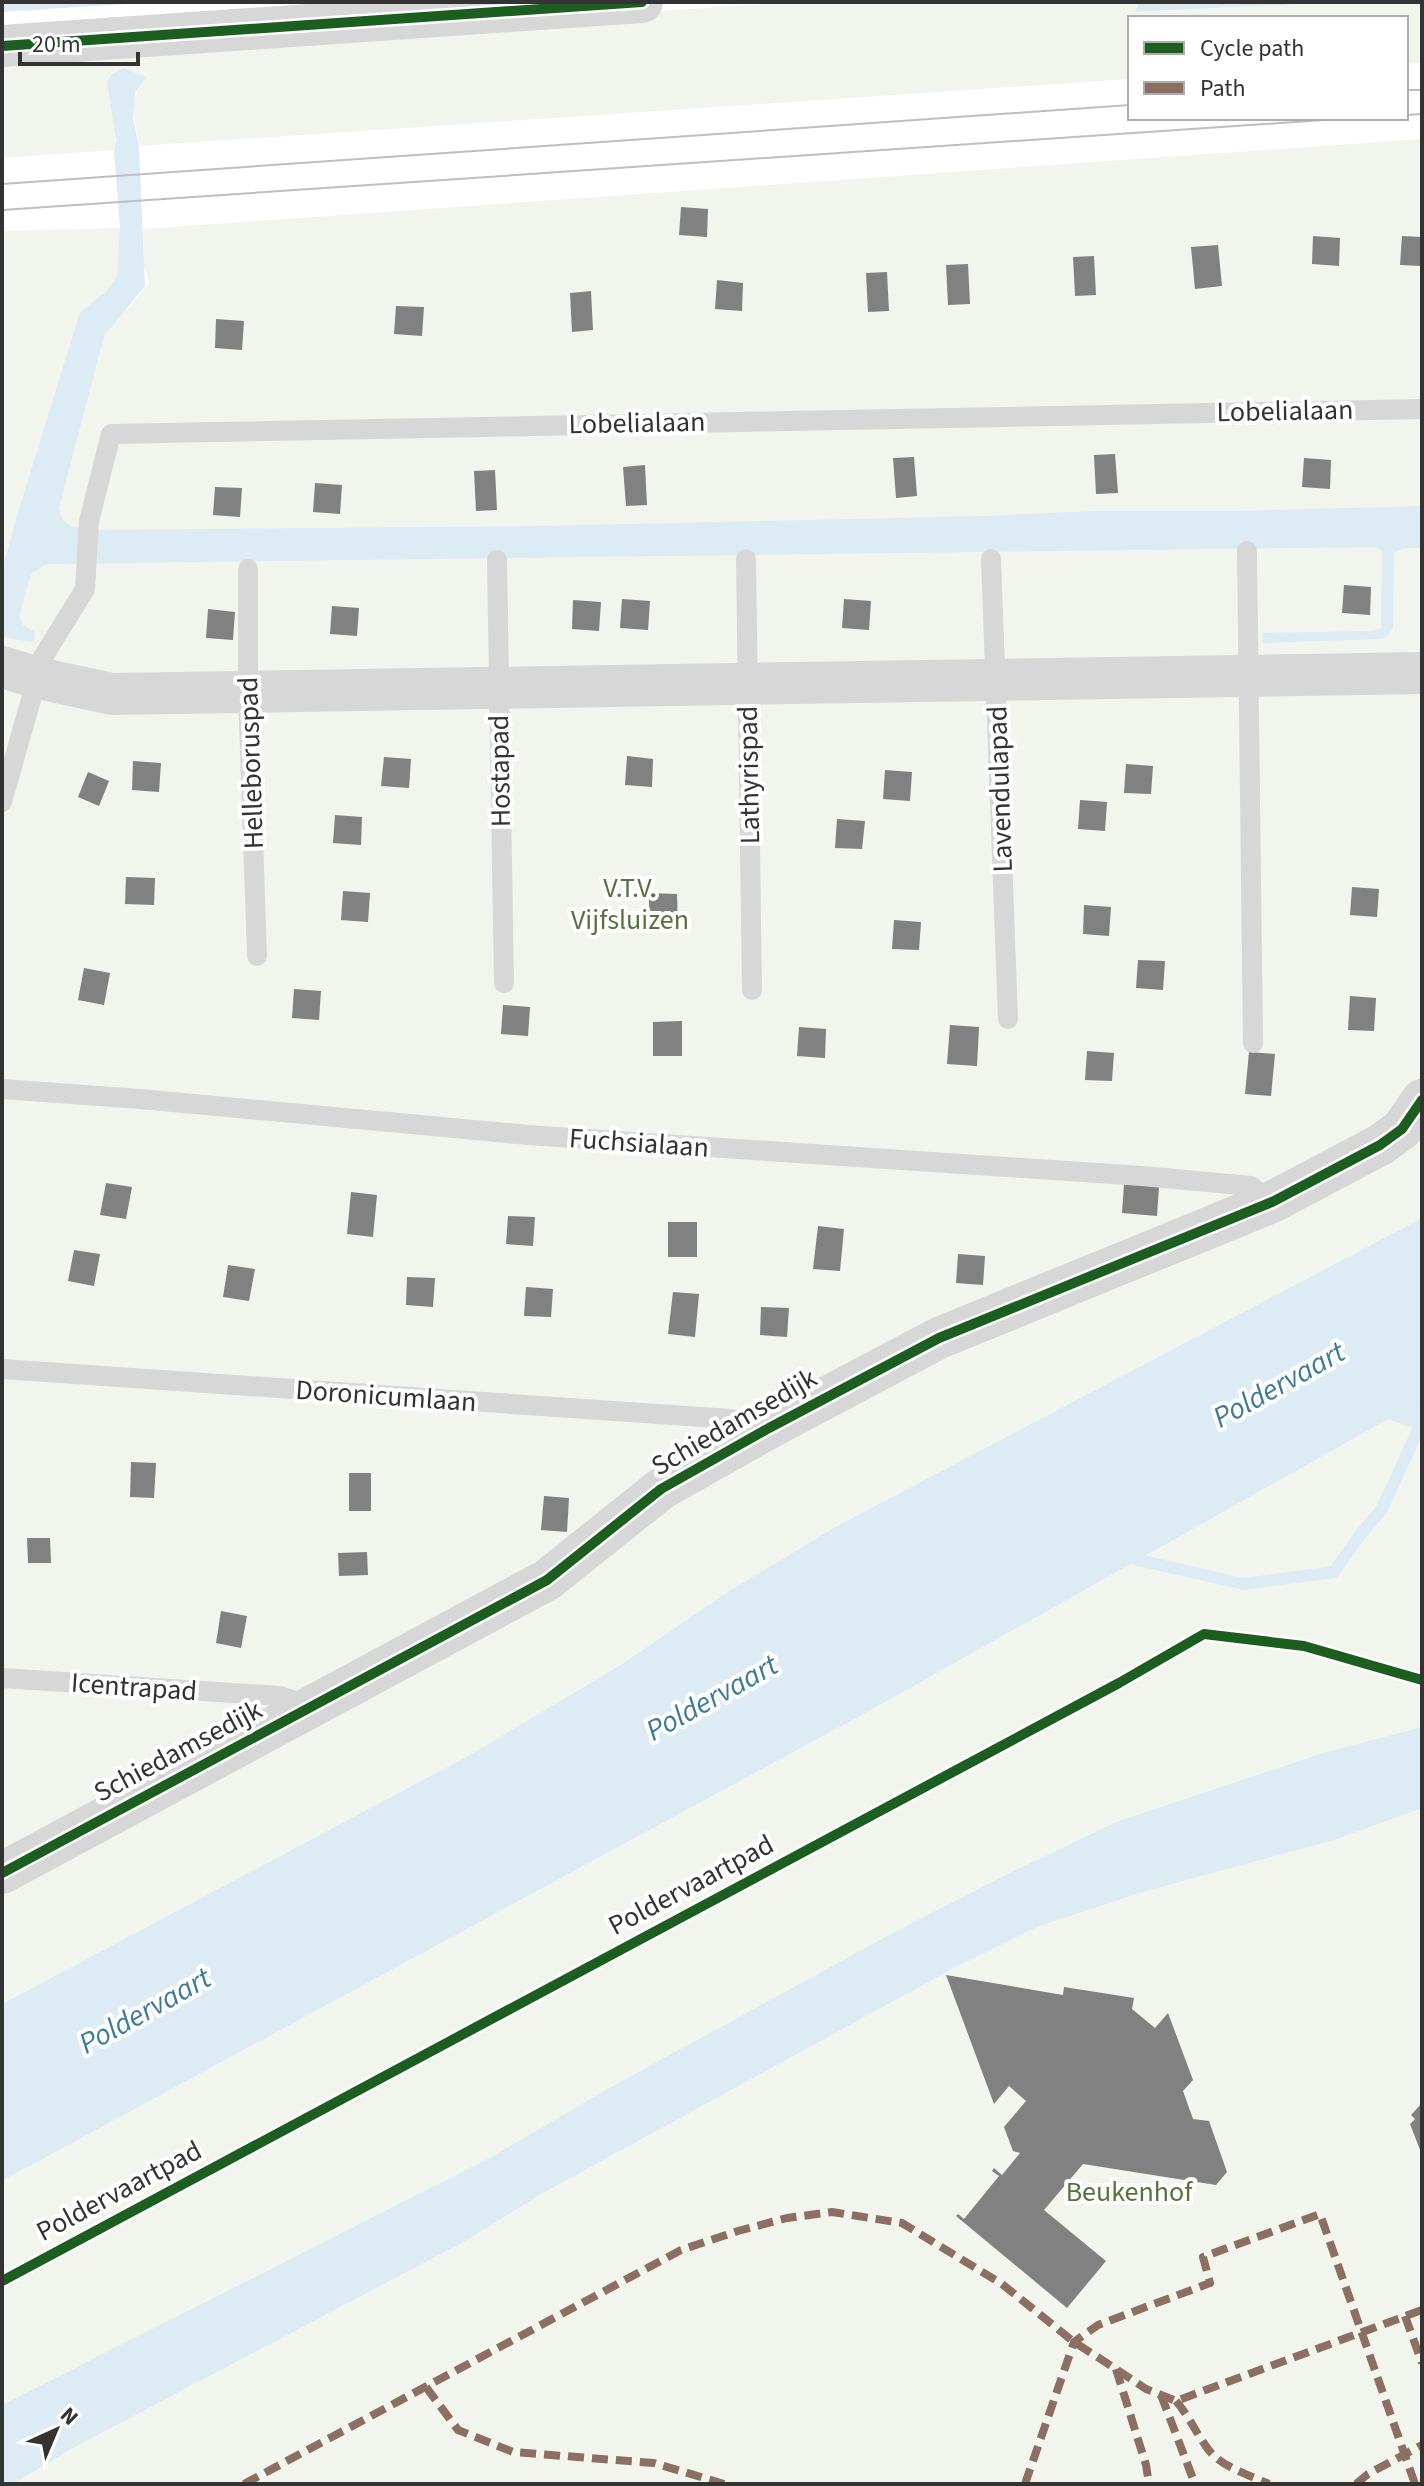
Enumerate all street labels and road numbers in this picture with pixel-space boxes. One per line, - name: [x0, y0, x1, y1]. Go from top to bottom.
- street label: Lobelialaan: [1216, 390, 1354, 432]
- street label: Lobelialaan: [568, 402, 706, 444]
- street label: Helleboruspad: [228, 676, 274, 850]
- street label: Lavendulapad: [977, 705, 1023, 873]
- street label: Lathyrispad: [728, 706, 770, 844]
- street label: Hostapad: [479, 714, 521, 828]
- street label: Fuchsialaan: [568, 1118, 710, 1168]
- street label: Schiedamsedijk: [644, 1358, 824, 1486]
- street label: Doronicumlaan: [294, 1370, 478, 1422]
- street label: Icentrapad: [70, 1663, 198, 1711]
- street label: Schiedamsedijk: [87, 1690, 269, 1812]
- street label: Poldervaartpad: [601, 1825, 781, 1945]
- street label: Poldervaartpad: [29, 2131, 209, 2251]

